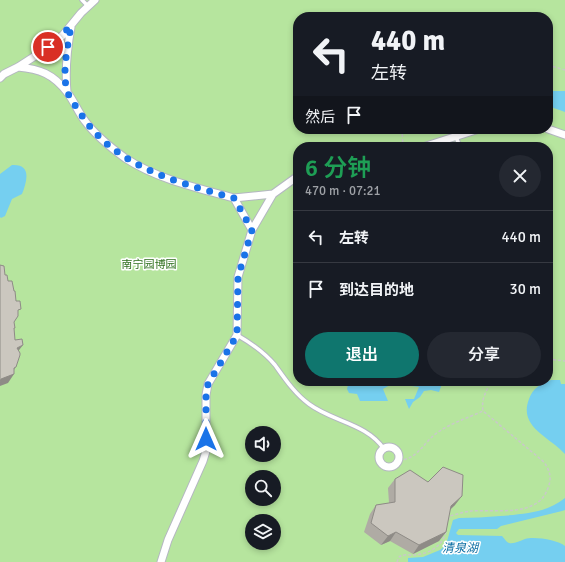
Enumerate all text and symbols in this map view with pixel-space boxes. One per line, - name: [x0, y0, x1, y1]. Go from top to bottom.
- text: 440 m: [371, 24, 445, 58]
- icon: left: [305, 28, 357, 80]
- pin: [31, 30, 65, 64]
- icon: arrive: [37, 36, 59, 58]
- text: 左转: [371, 62, 407, 84]
- icon: arrive: [343, 104, 365, 126]
- text: 然后: [305, 108, 335, 126]
- text: 6 分钟: [305, 153, 371, 183]
- button: close: [499, 155, 541, 197]
- text: 470 m · 07:21: [305, 183, 381, 199]
- icon: left: [305, 226, 327, 248]
- text: 440 m: [501, 228, 541, 246]
- text: 左转: [339, 229, 369, 247]
- park label: 南宁园博园: [122, 258, 177, 271]
- icon: arrive: [305, 278, 327, 300]
- text: 30 m: [510, 280, 541, 298]
- text: 到达目的地: [339, 281, 414, 299]
- button: 退出: [305, 332, 419, 378]
- button: 分享: [427, 332, 541, 378]
- position arrow: [185, 418, 227, 460]
- map controls: [245, 426, 281, 550]
- button: sound: [245, 426, 281, 462]
- button: search: [245, 470, 281, 506]
- button: layers: [245, 514, 281, 550]
- water label: 清泉湖: [442, 541, 480, 556]

